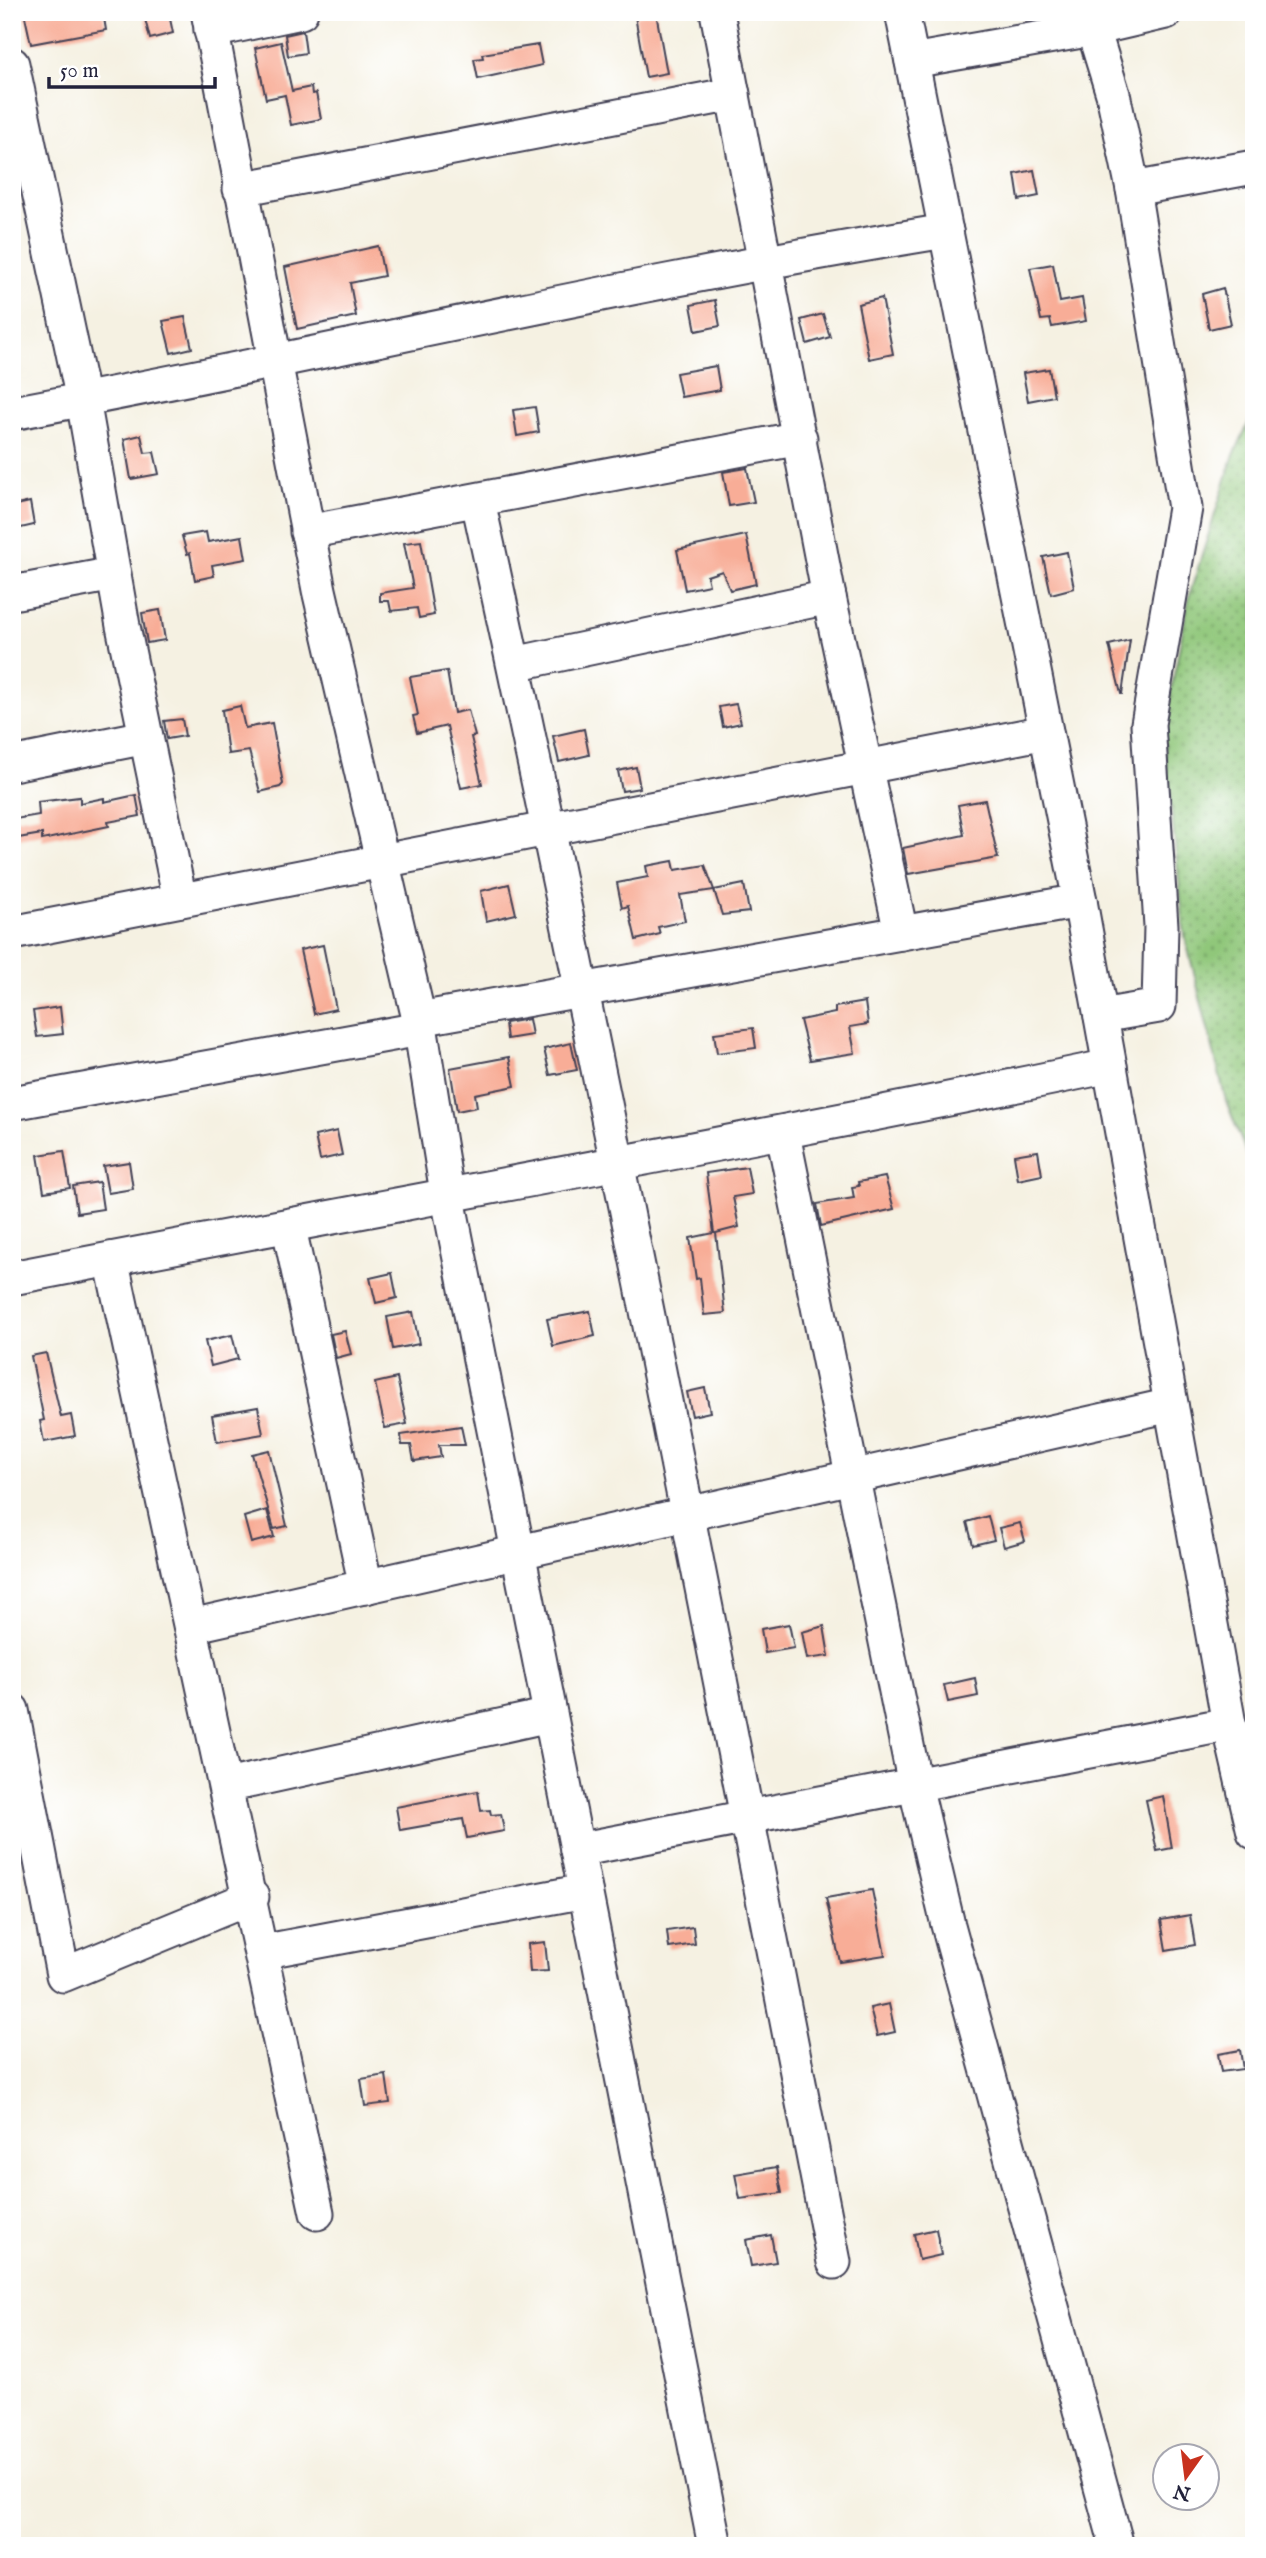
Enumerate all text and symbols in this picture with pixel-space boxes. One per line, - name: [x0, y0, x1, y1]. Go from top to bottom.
- scale bar: [49, 46, 215, 90]
- text: 50 m: [60, 58, 99, 85]
- north arrow: [1150, 2442, 1220, 2512]
- text: N: [1171, 2478, 1194, 2505]

